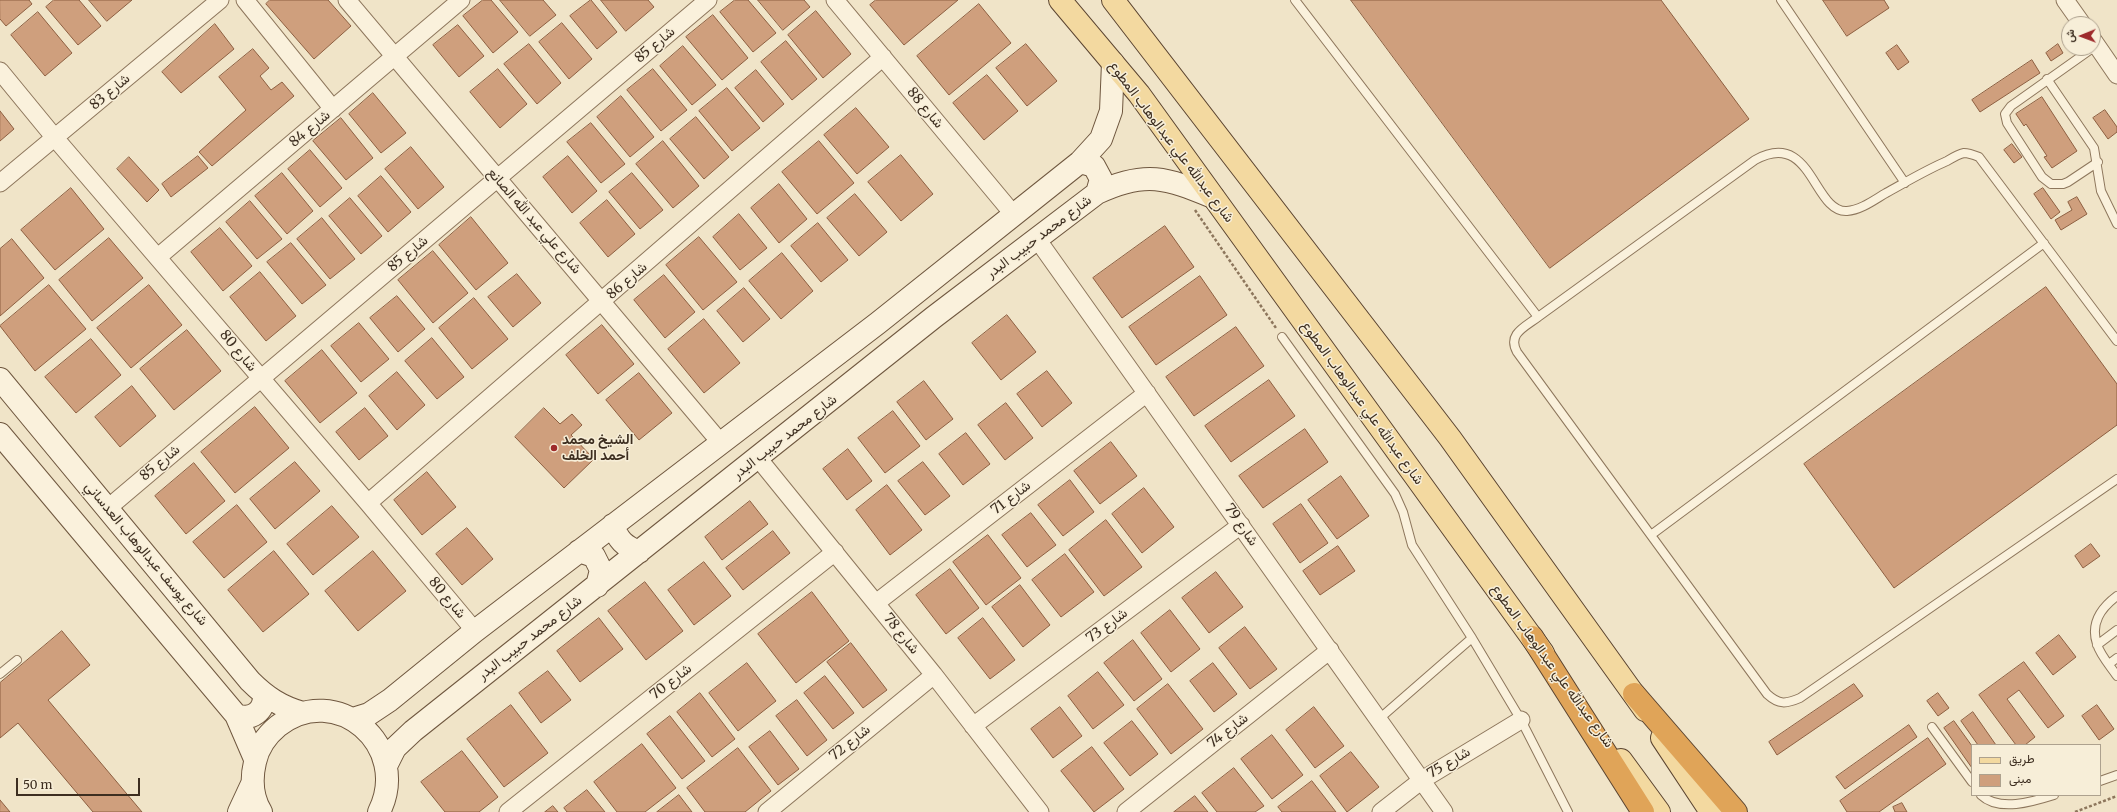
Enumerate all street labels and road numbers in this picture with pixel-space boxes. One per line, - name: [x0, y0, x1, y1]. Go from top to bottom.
- street label: شارع 85: [631, 23, 679, 67]
- street label: شارع عبدالله علي عبدالوهاب المطوع: [1105, 58, 1237, 226]
- street label: شارع 83: [86, 70, 134, 114]
- street label: شارع 88: [903, 84, 947, 132]
- street label: شارع 84: [286, 107, 334, 151]
- street label: شارع علي عبد الله الصانع: [483, 165, 585, 277]
- street label: شارع محمد حبيب البدر: [983, 192, 1095, 282]
- street label: شارع 85: [384, 232, 432, 276]
- street label: شارع 86: [603, 259, 651, 303]
- street label: شارع عبدالله علي عبدالوهاب المطوع: [1297, 318, 1427, 488]
- street label: شارع 80: [216, 327, 260, 375]
- street label: شارع محمد حبيب البدر: [730, 391, 840, 483]
- street label: شارع 85: [136, 441, 184, 485]
- street label: شارع 71: [988, 477, 1034, 519]
- street label: شارع يوسف عبدالوهاب العدساني: [81, 479, 211, 629]
- street label: شارع 79: [1220, 501, 1262, 549]
- street label: شارع 80: [425, 574, 469, 622]
- street label: شارع عبدالله علي عبدالوهاب المطوع: [1487, 581, 1617, 751]
- street label: شارع محمد حبيب البدر: [475, 592, 585, 684]
- street label: شارع 73: [1083, 605, 1131, 647]
- street label: شارع 78: [880, 610, 922, 658]
- street label: شارع 70: [647, 661, 695, 703]
- street label: شارع 74: [1204, 710, 1252, 752]
- street label: شارع 72: [826, 722, 874, 764]
- street label: شارع 75: [1424, 744, 1474, 782]

